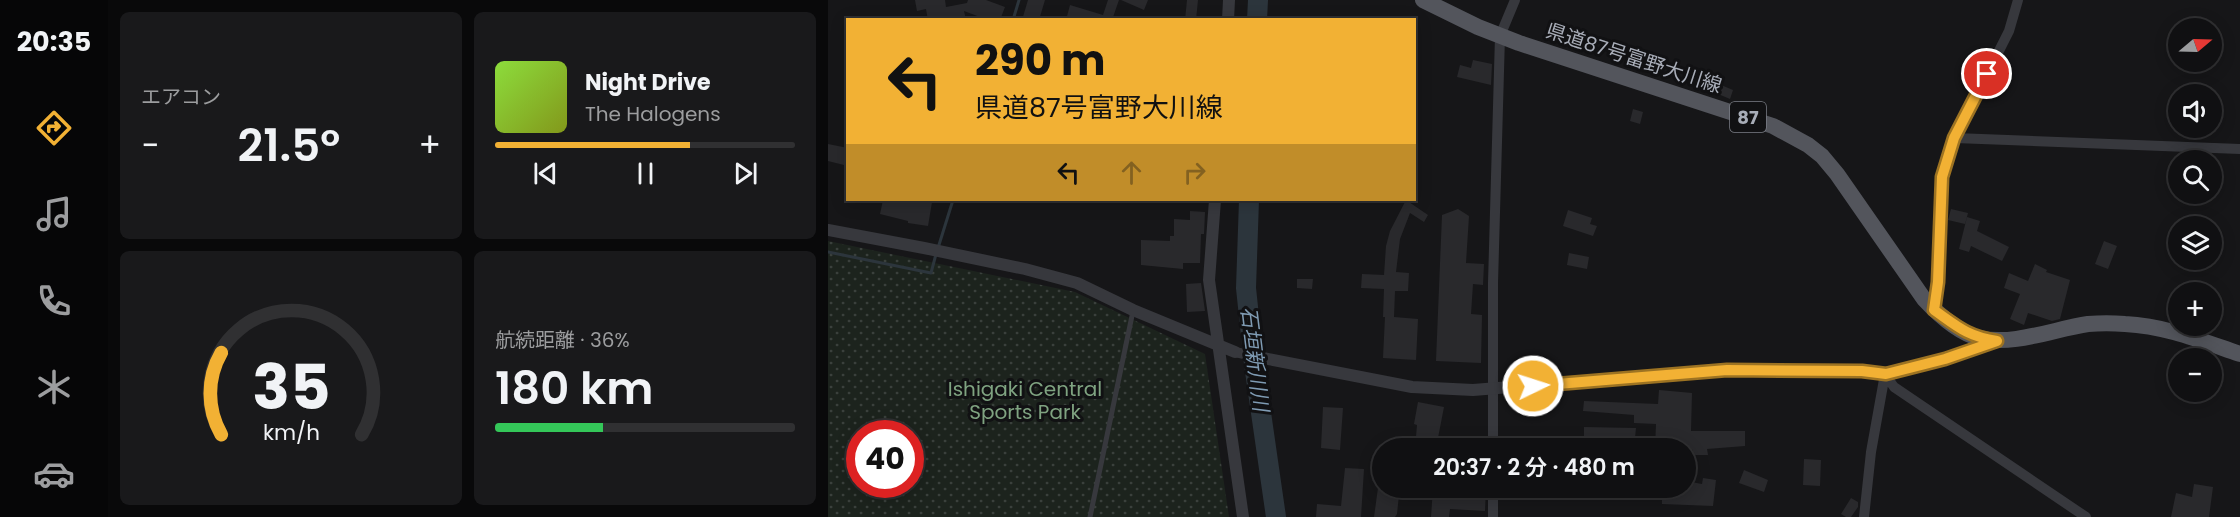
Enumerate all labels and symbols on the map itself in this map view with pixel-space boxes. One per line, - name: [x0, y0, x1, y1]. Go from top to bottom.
- street label: 県道87号富野大川線: [1542, 16, 1726, 100]
- north arrow: [2168, 18, 2222, 72]
- pin: [1961, 48, 2012, 99]
- road number: 87: [1730, 102, 1766, 132]
- water label: 石垣新川川: [1234, 305, 1276, 415]
- position arrow: [1501, 354, 1565, 418]
- park label: Ishigaki Central Sports Park: [948, 375, 1102, 426]
- speed limit sign: 40: [846, 420, 924, 498]

